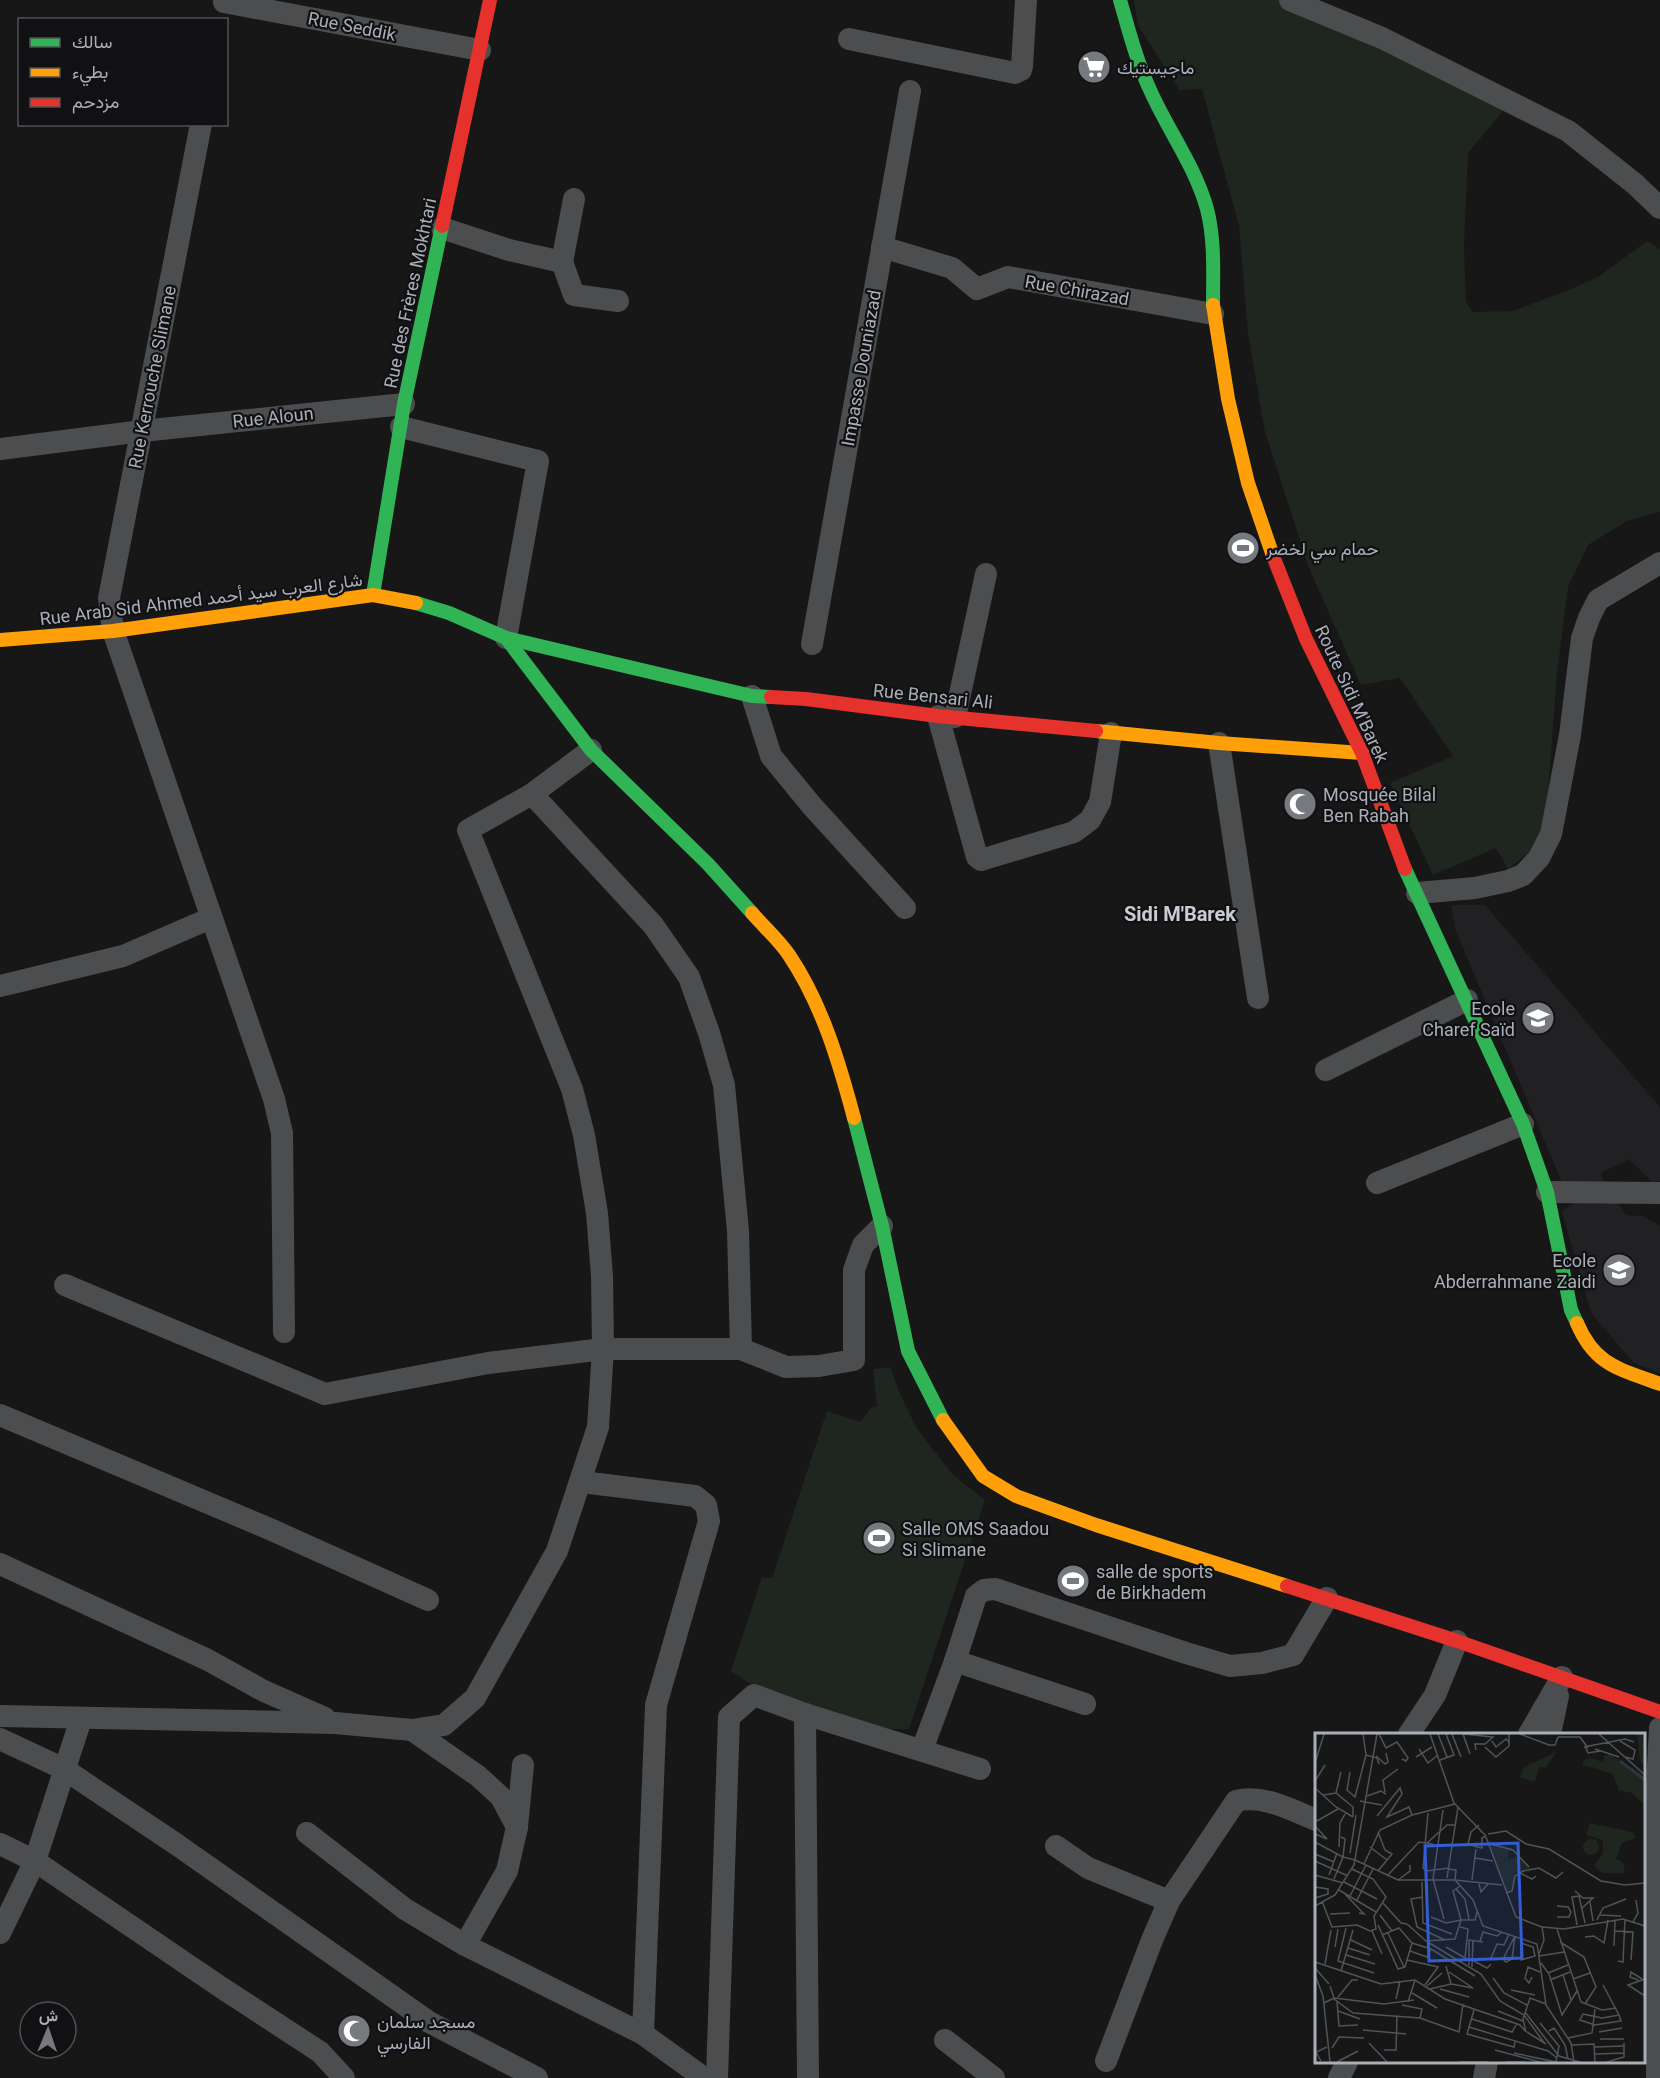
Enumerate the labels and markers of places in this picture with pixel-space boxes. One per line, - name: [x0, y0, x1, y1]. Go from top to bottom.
- supermarket icon: ماجيستيك: [1076, 49, 1112, 85]
- place label: ماجيستيك: [1117, 57, 1194, 78]
- sports icon: حمام سي لخضر: [1225, 530, 1261, 566]
- place label: حمام سي لخضر: [1265, 538, 1378, 564]
- place label: Mosquée Bilal Ben Rabah: [1323, 784, 1436, 826]
- mosque icon: Mosquée Bilal Ben Rabah: [1282, 786, 1318, 822]
- place label: Ecole Charef Saïd: [1422, 998, 1515, 1040]
- school or university icon: Ecole Charef Saïd: [1520, 1000, 1556, 1036]
- place label: Ecole Abderrahmane Zaidi: [1434, 1250, 1596, 1292]
- school or university icon: Ecole Abderrahmane Zaidi: [1601, 1252, 1637, 1288]
- place label: Salle OMS Saadou Si Slimane: [902, 1518, 1049, 1560]
- sports icon: Salle OMS Saadou Si Slimane: [861, 1520, 897, 1556]
- place label: salle de sports de Birkhadem: [1096, 1561, 1213, 1603]
- sports icon: salle de sports de Birkhadem: [1055, 1563, 1091, 1599]
- place label: مسجد سلمان الفارسي: [377, 2011, 475, 2058]
- mosque icon: مسجد سلمان الفارسي: [336, 2013, 372, 2049]

